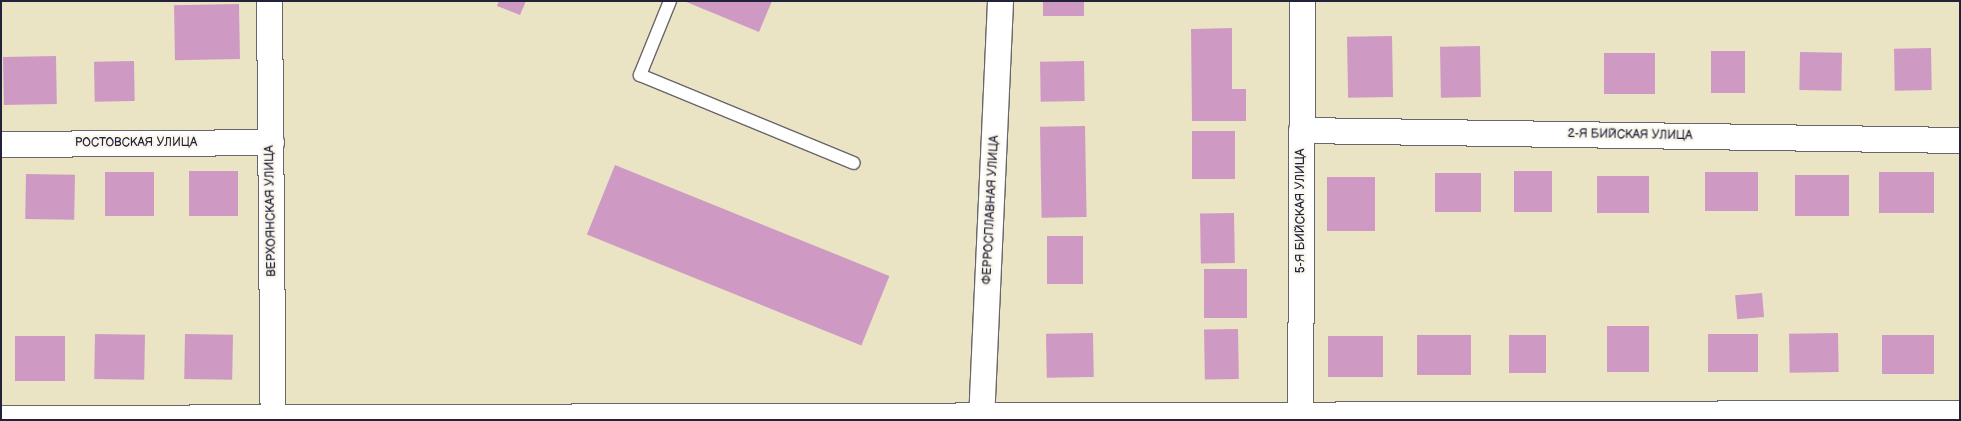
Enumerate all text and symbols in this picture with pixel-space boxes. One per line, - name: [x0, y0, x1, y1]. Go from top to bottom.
- street label: 2-Я БИЙСКАЯ УЛИЦА: [1568, 127, 1692, 143]
- street label: ФЕРРОСПЛАВНАЯ УЛИЦА: [980, 135, 1002, 285]
- street label: РОСТОВСКАЯ УЛИЦА: [75, 136, 197, 150]
- street label: ВЕРХОЯНСКАЯ УЛИЦА: [263, 145, 279, 277]
- street label: 5-Я БИЙСКАЯ УЛИЦА: [1294, 149, 1308, 273]

